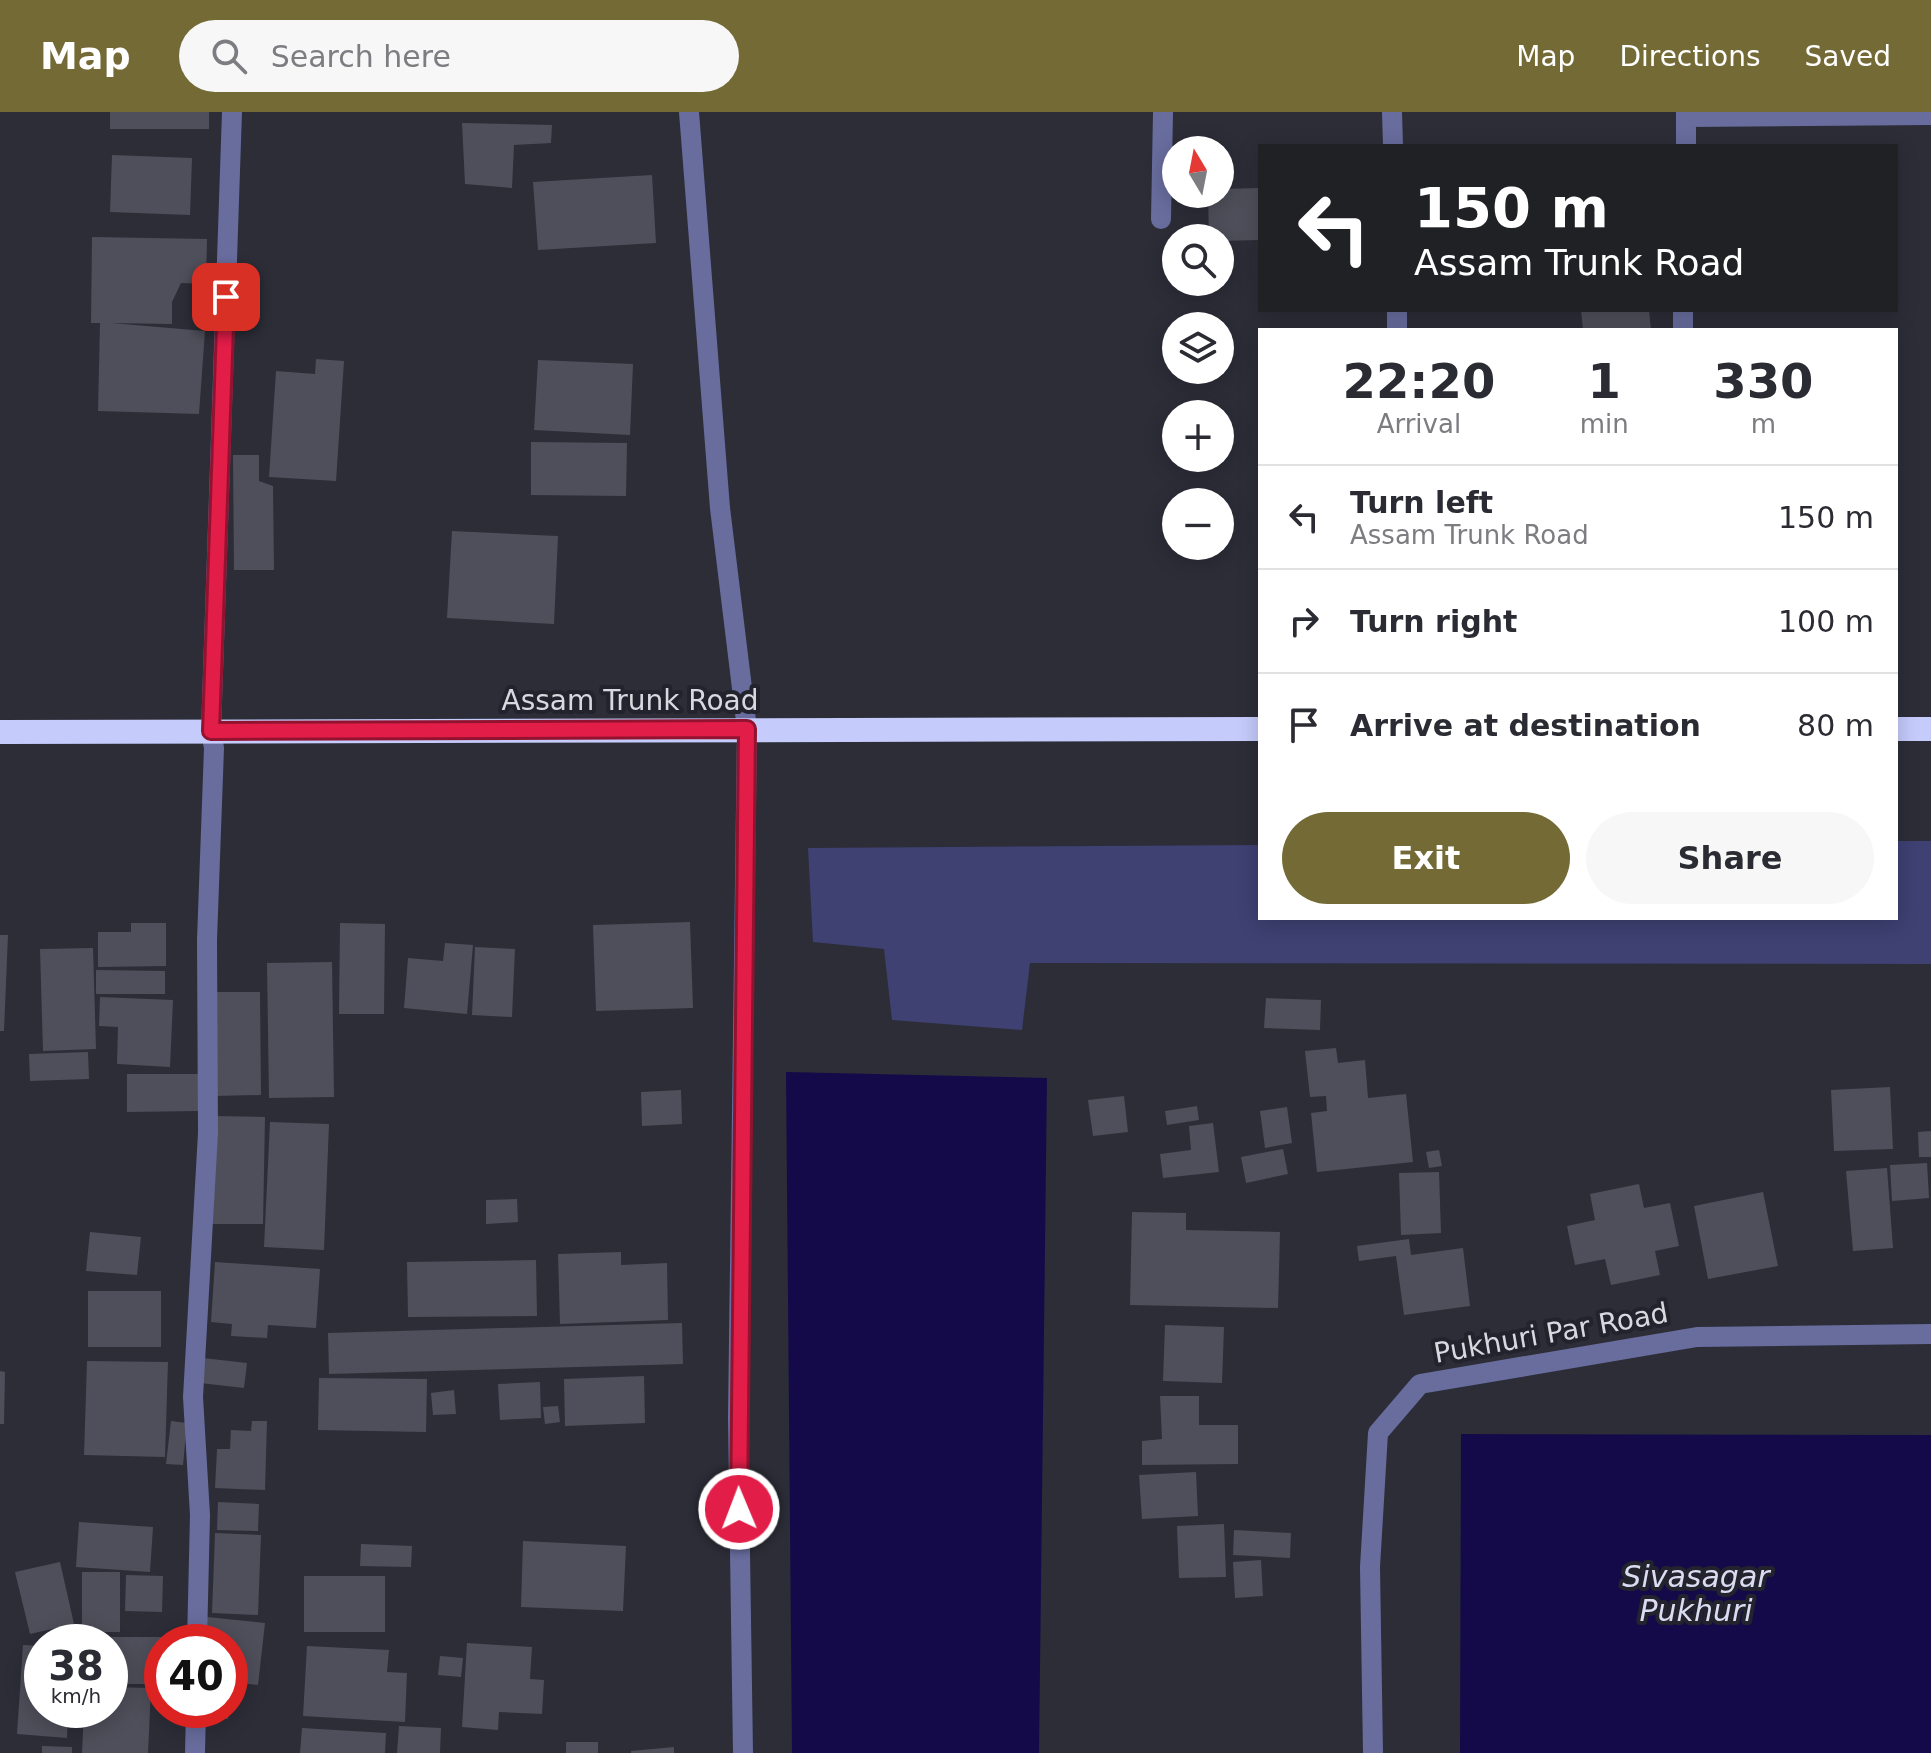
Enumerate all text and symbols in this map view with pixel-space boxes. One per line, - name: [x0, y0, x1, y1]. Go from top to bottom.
- search box: [179, 20, 739, 92]
- text: Map: [40, 34, 131, 78]
- icon: search: [207, 34, 251, 78]
- text: Search here: [271, 39, 451, 74]
- text: Map: [1516, 40, 1575, 73]
- text: Directions: [1619, 40, 1760, 73]
- text: Saved: [1804, 40, 1891, 73]
- north arrow: [1162, 136, 1234, 208]
- map controls: [1162, 136, 1234, 560]
- text: 150 m: [1414, 175, 1609, 240]
- icon: left: [1282, 176, 1386, 280]
- button: search: [1162, 224, 1234, 296]
- text: Assam Trunk Road: [1414, 242, 1744, 283]
- pin: [192, 263, 260, 331]
- icon: arrive: [204, 275, 248, 319]
- button: layers: [1162, 312, 1234, 384]
- text: 22:20: [1342, 353, 1495, 409]
- text: 1: [1588, 353, 1621, 409]
- text: 330: [1713, 353, 1813, 409]
- button: +: [1162, 400, 1234, 472]
- text: Arrival: [1377, 409, 1461, 439]
- text: min: [1580, 409, 1629, 439]
- text: m: [1751, 409, 1776, 439]
- text: Turn left: [1350, 485, 1493, 520]
- button: −: [1162, 488, 1234, 560]
- icon: left: [1282, 495, 1326, 539]
- text: 150 m: [1778, 500, 1874, 535]
- text: Assam Trunk Road: [1350, 520, 1589, 550]
- icon: right: [1282, 599, 1326, 643]
- text: Turn right: [1350, 604, 1517, 639]
- text: 100 m: [1778, 604, 1874, 639]
- street label: Assam Trunk Road: [501, 684, 759, 717]
- icon: arrive: [1282, 703, 1326, 747]
- text: Arrive at destination: [1350, 708, 1701, 743]
- text: 80 m: [1797, 708, 1874, 743]
- button: Exit: [1282, 812, 1570, 904]
- button: Share: [1586, 812, 1874, 904]
- street label: Pukhuri Par Road: [1431, 1296, 1671, 1370]
- position arrow: [697, 1467, 781, 1551]
- water label: Sivasagar Pukhuri: [1622, 1559, 1771, 1628]
- speed limit sign: 40: [144, 1624, 248, 1728]
- text: 38: [48, 1643, 104, 1689]
- text: km/h: [51, 1684, 101, 1708]

